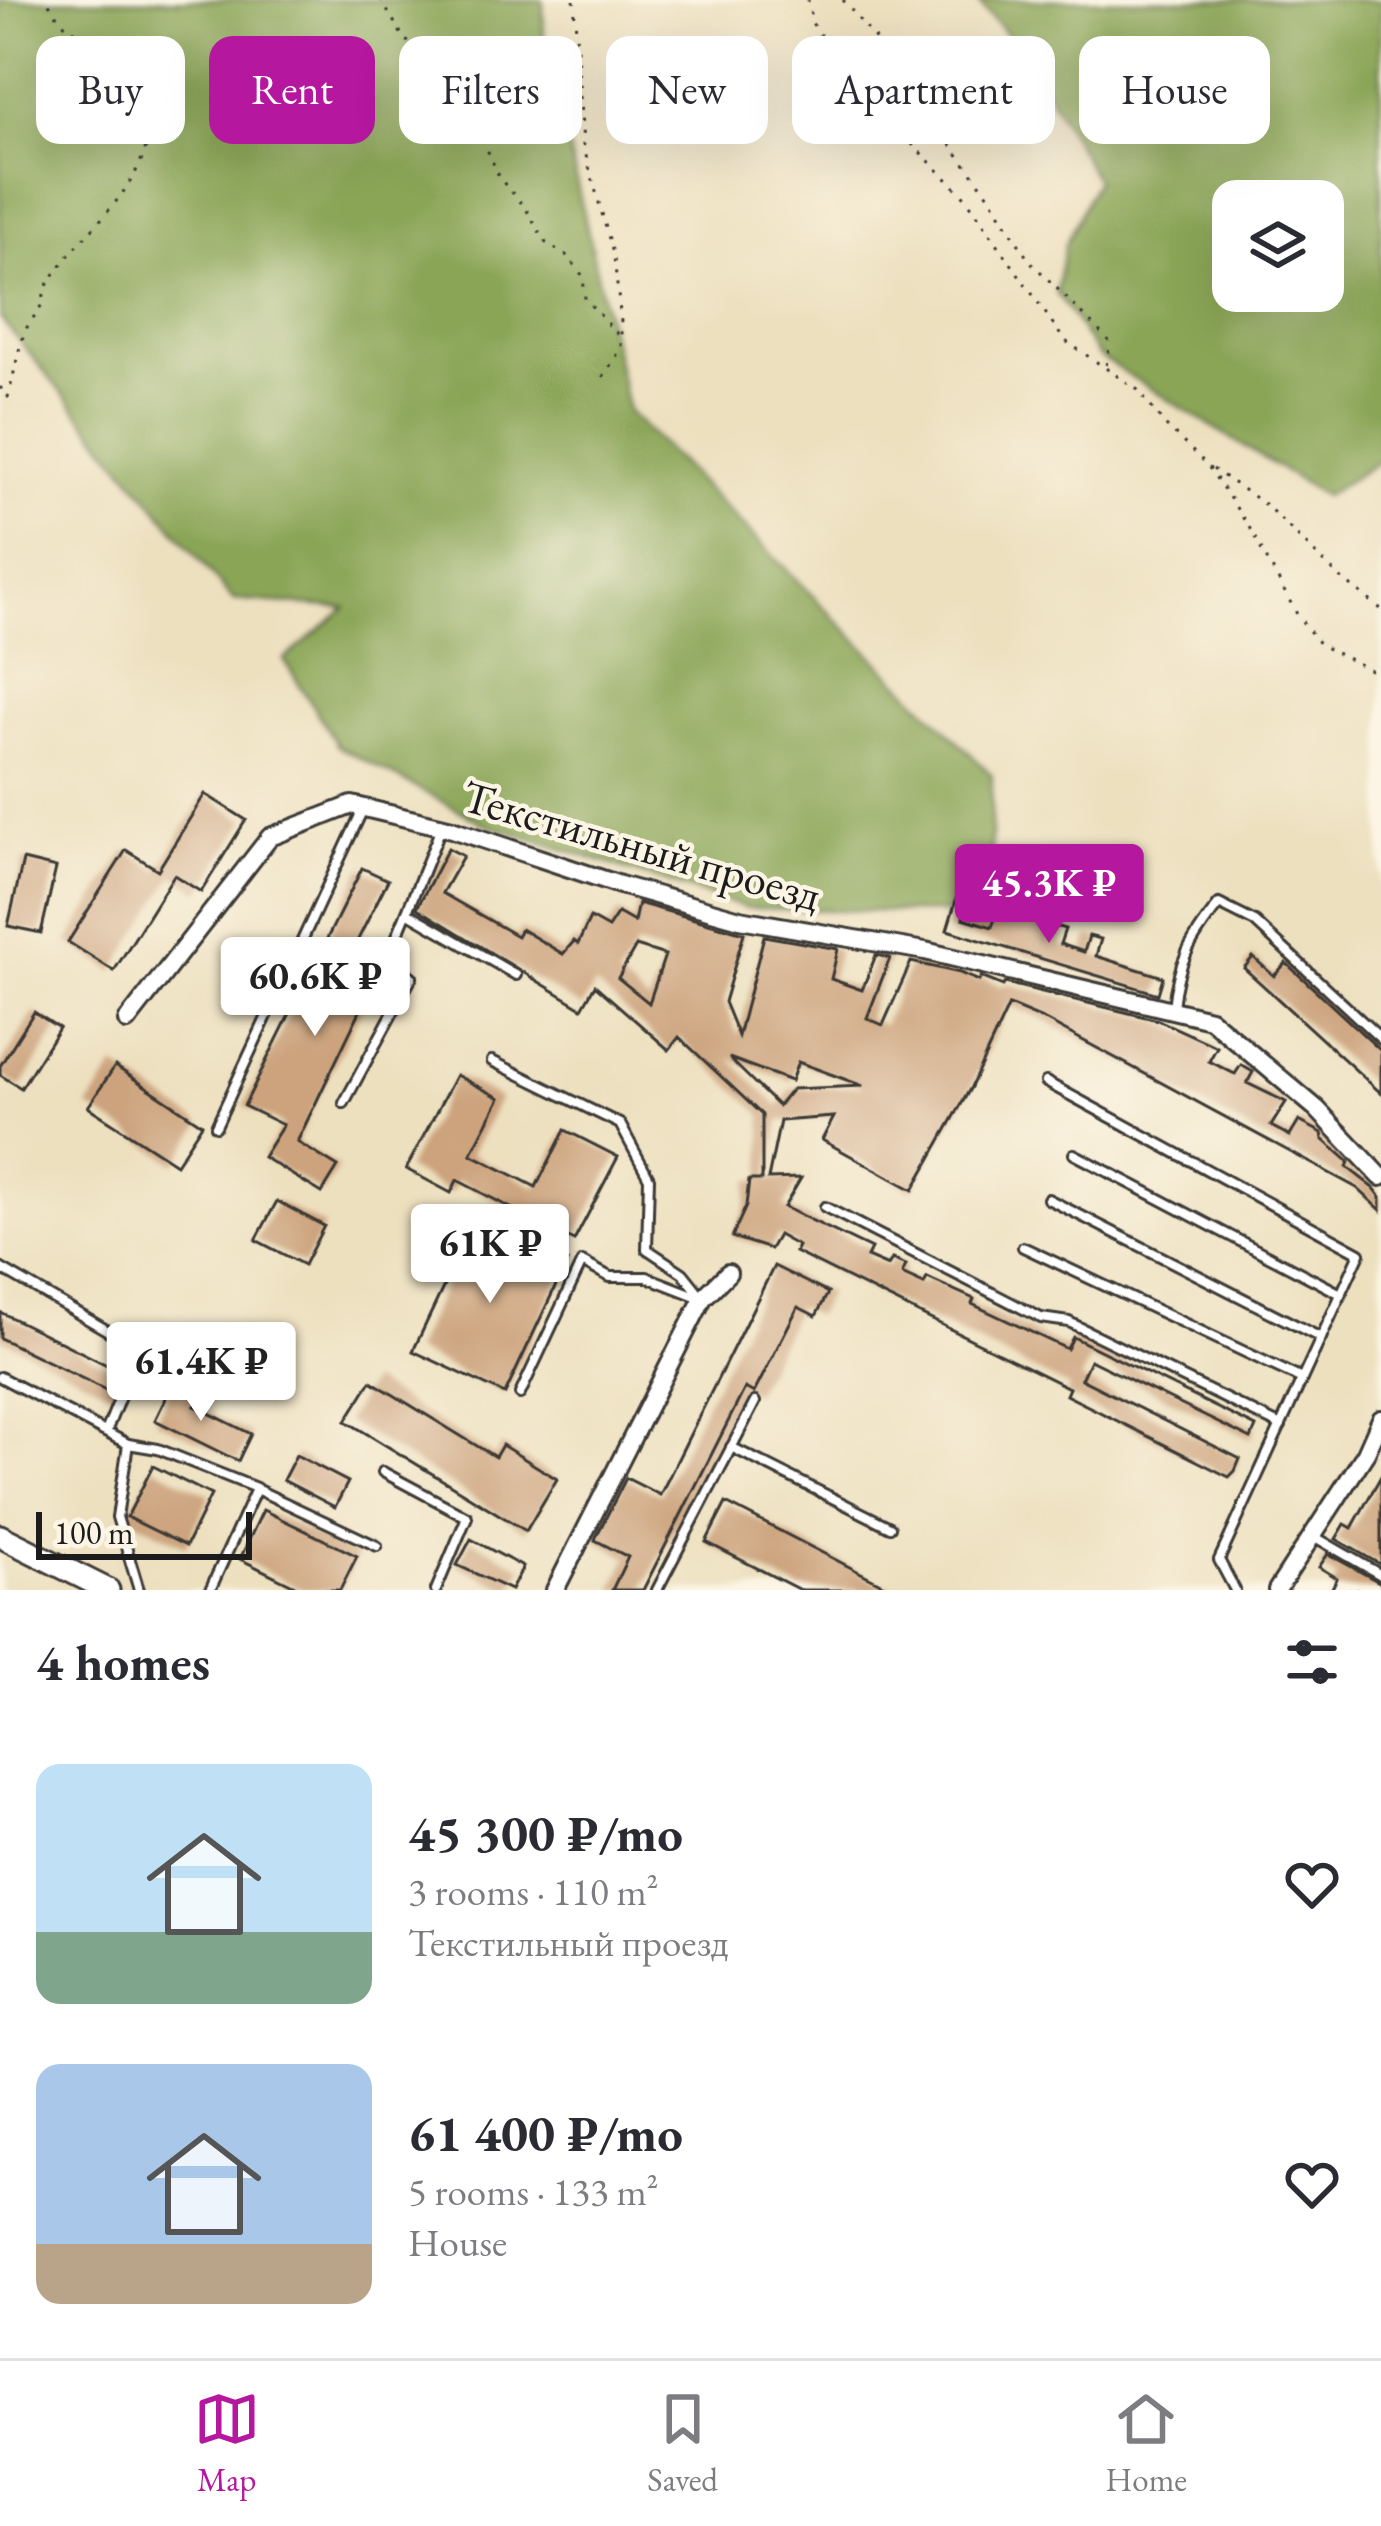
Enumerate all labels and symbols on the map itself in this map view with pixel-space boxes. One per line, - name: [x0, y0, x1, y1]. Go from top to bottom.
- street label: Текстильный проезд: [456, 766, 828, 924]
- pin: 45.3K ₽: [938, 844, 1160, 946]
- pin: 60.6K ₽: [204, 937, 426, 1039]
- pin: 61K ₽: [406, 1204, 574, 1306]
- pin: 61.4K ₽: [90, 1322, 312, 1424]
- scale bar: [36, 1506, 252, 1559]

